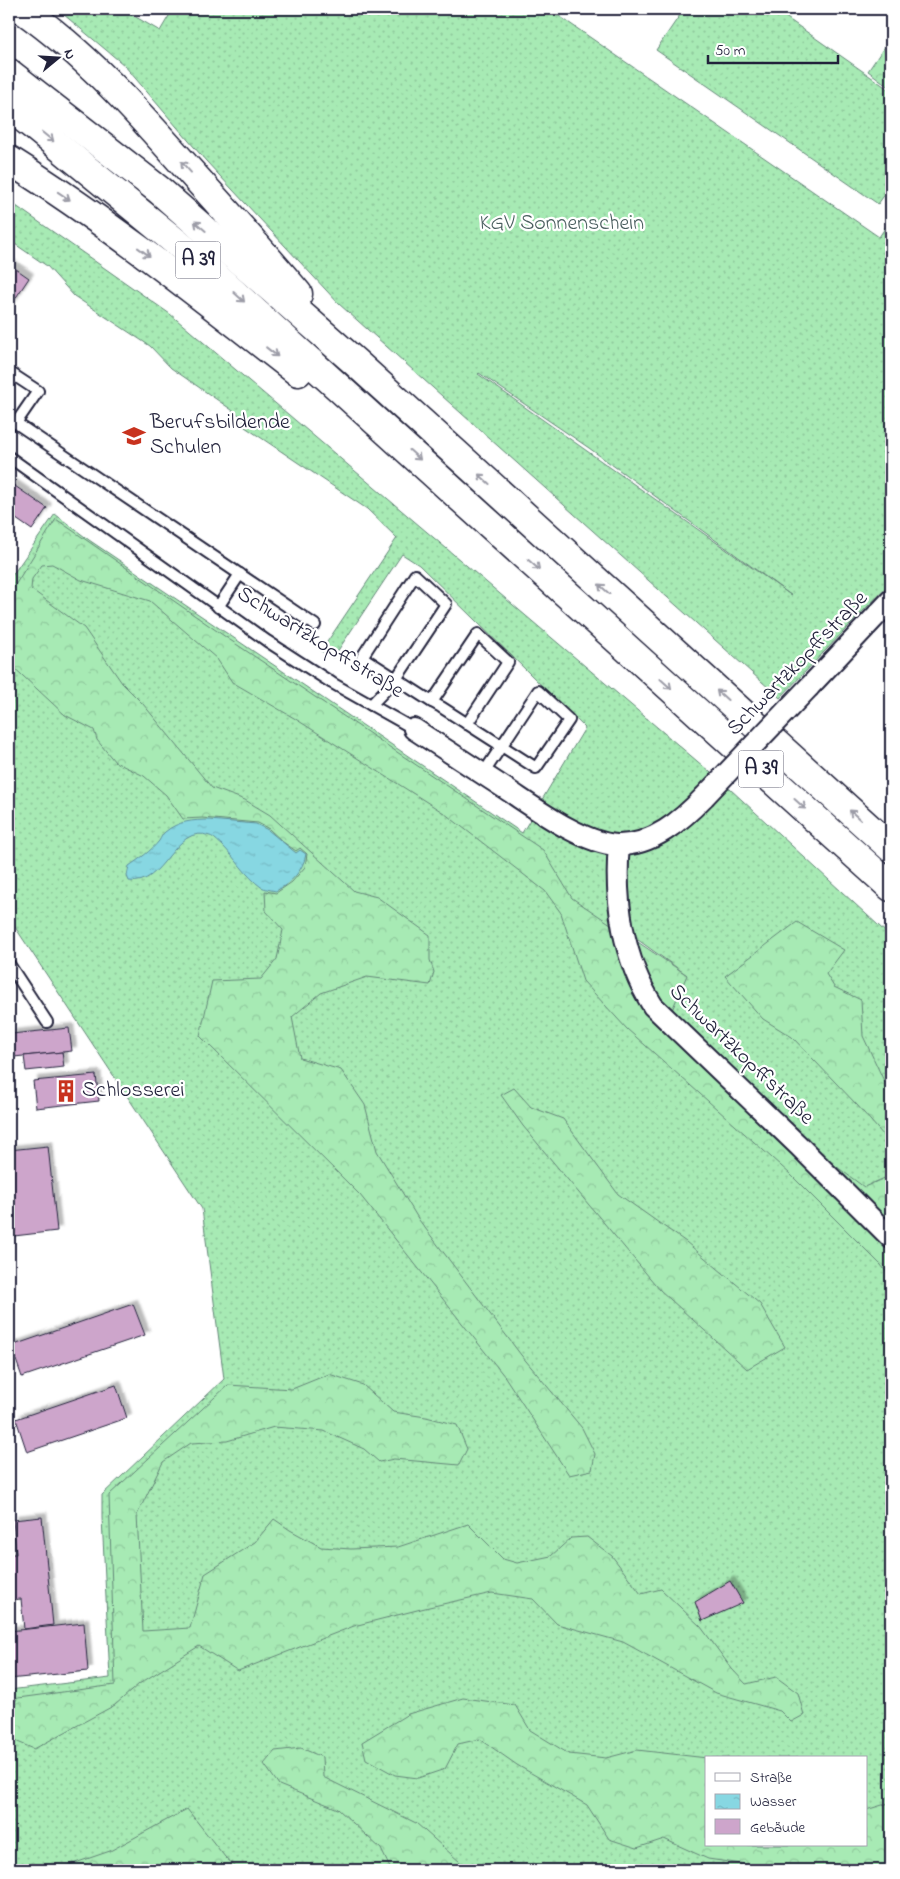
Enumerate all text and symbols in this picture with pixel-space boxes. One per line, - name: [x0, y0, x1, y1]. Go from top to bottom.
- north arrow: [32, 32, 82, 82]
- scale bar: [708, 32, 838, 64]
- text: 50 m: [715, 40, 746, 62]
- text: N: [57, 47, 80, 62]
- one-way arrow: [41, 131, 54, 142]
- one-way arrow: [180, 160, 192, 173]
- one-way arrow: [57, 191, 71, 201]
- park label: KGV Sonnenschein: [480, 208, 644, 240]
- one-way arrow: [194, 220, 207, 232]
- road number: A 39: [176, 242, 220, 278]
- one-way arrow: [137, 247, 151, 257]
- one-way arrow: [233, 291, 246, 303]
- one-way arrow: [265, 346, 278, 357]
- place label: Berufsbildende Schulen: [149, 407, 290, 464]
- school or university icon: Berufsbildende Schulen: [121, 423, 147, 449]
- one-way arrow: [408, 449, 421, 461]
- one-way arrow: [477, 473, 490, 485]
- one-way arrow: [528, 559, 541, 571]
- street label: Schwartzkopffstraße: [230, 579, 410, 707]
- one-way arrow: [598, 583, 611, 594]
- street label: Schwartzkopffstraße: [720, 584, 876, 744]
- one-way arrow: [659, 679, 672, 690]
- one-way arrow: [715, 689, 728, 701]
- road number: A 39: [738, 751, 784, 788]
- one-way arrow: [794, 798, 807, 810]
- one-way arrow: [849, 809, 862, 821]
- street label: Schwartzkopffstraße: [661, 977, 821, 1133]
- place label: Schlosserei: [82, 1075, 184, 1107]
- building icon: Schlosserei: [53, 1078, 79, 1104]
- legend: [705, 1756, 868, 1846]
- text: Straße: [750, 1767, 792, 1789]
- text: Wasser: [750, 1791, 797, 1813]
- text: Gebäude: [750, 1817, 806, 1839]

